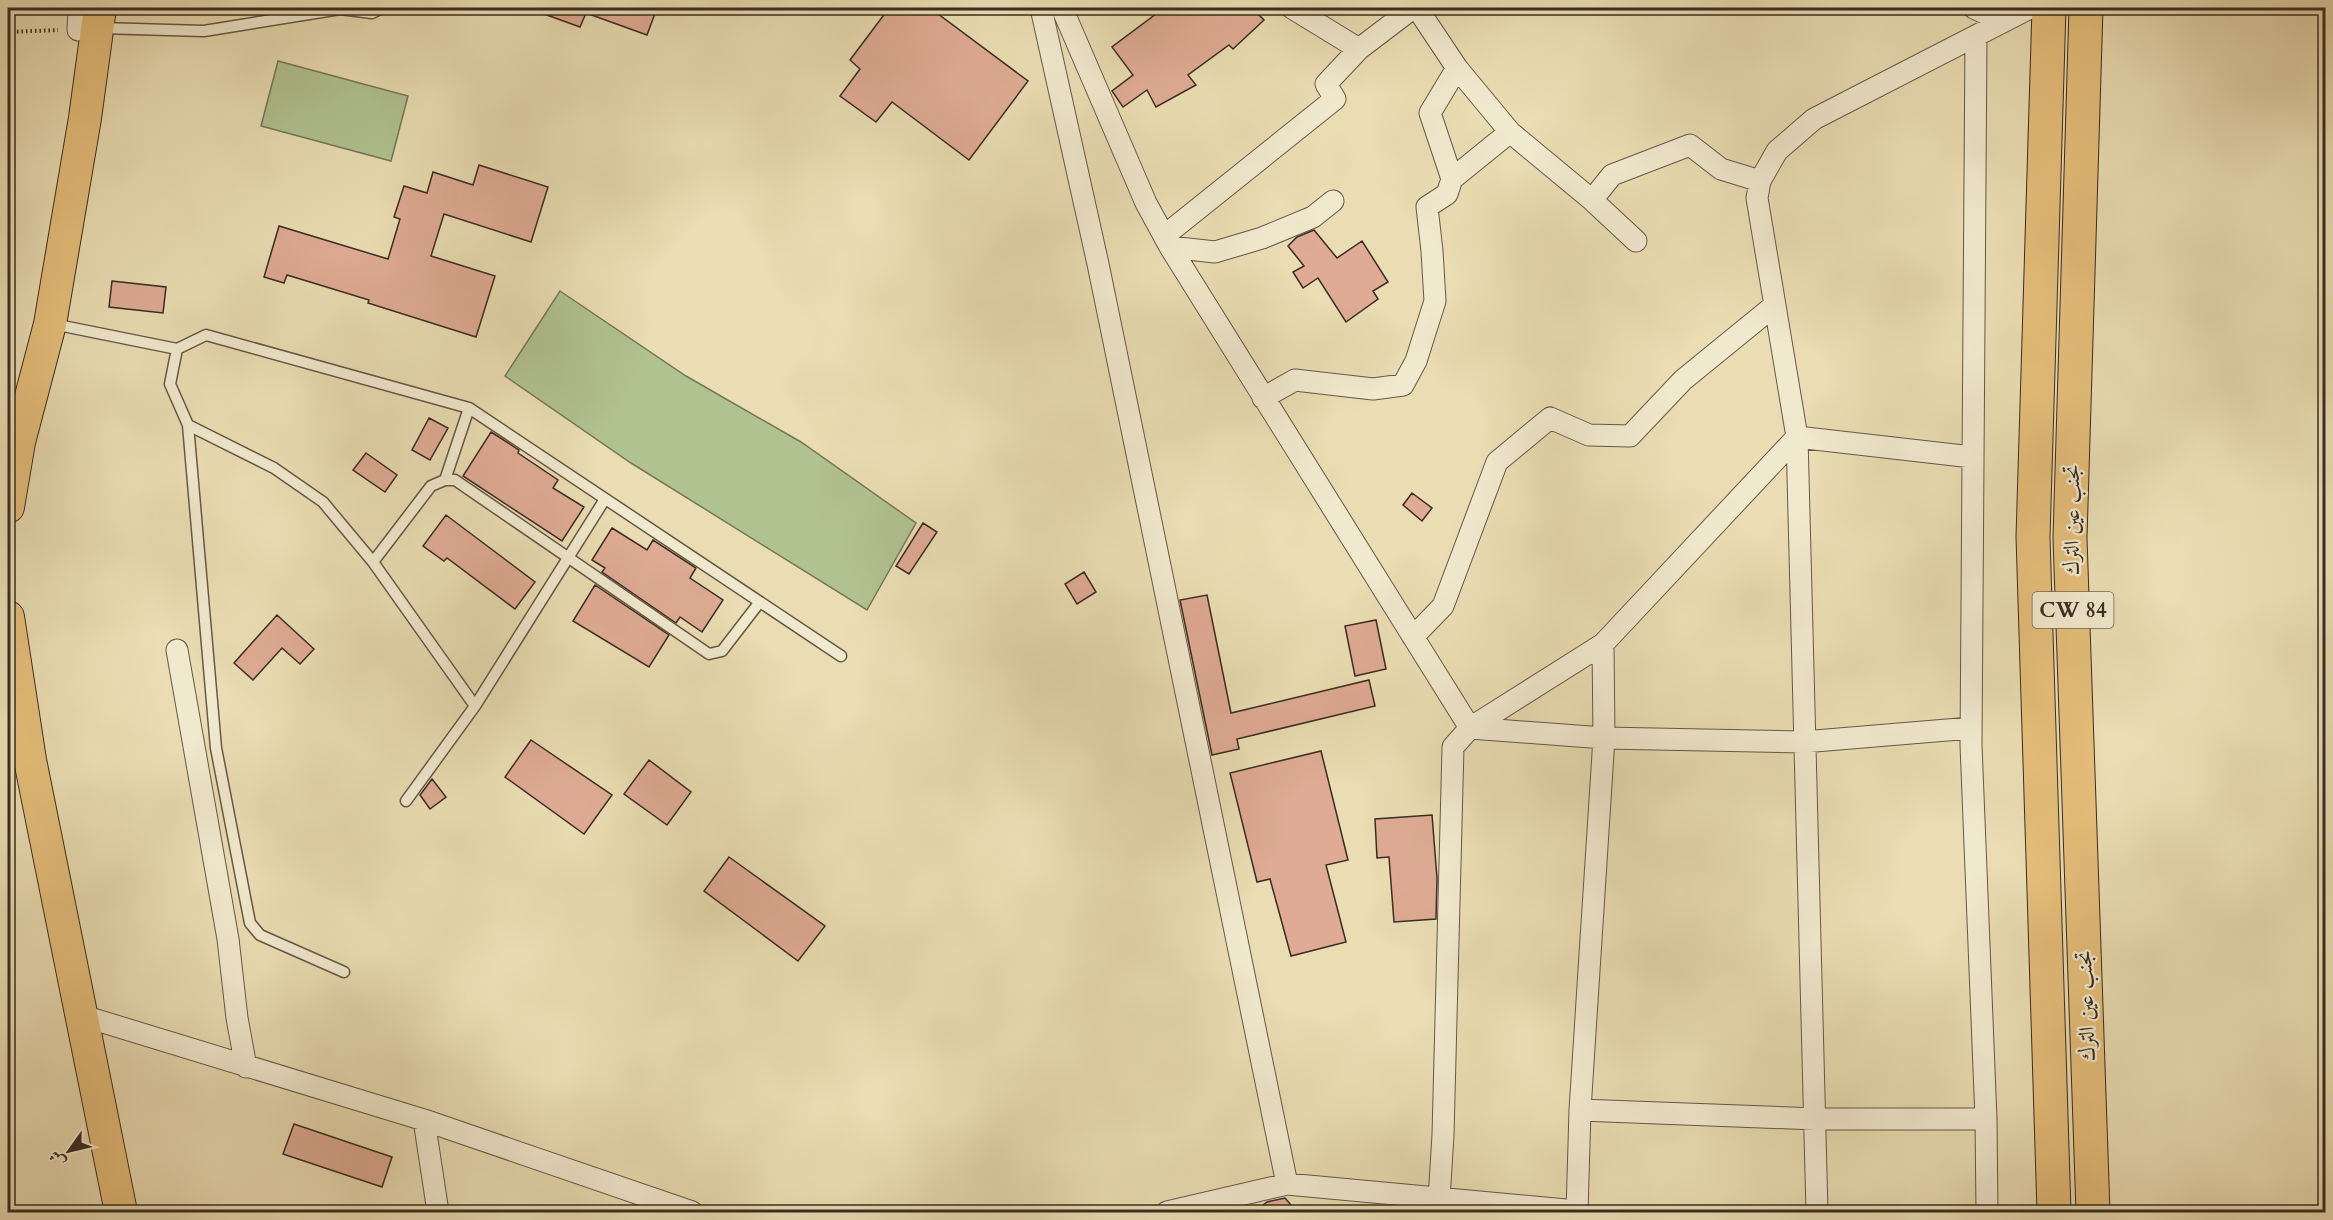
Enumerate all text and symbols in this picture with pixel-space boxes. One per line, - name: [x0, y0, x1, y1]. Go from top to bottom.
- street label: تجنب عين الترك: [2057, 464, 2087, 576]
- road number: CW 84: [2032, 592, 2114, 628]
- street label: تجنب عين الترك: [2069, 950, 2103, 1062]
- north arrow: [39, 1121, 99, 1181]
- text: ش: [44, 1146, 71, 1172]

